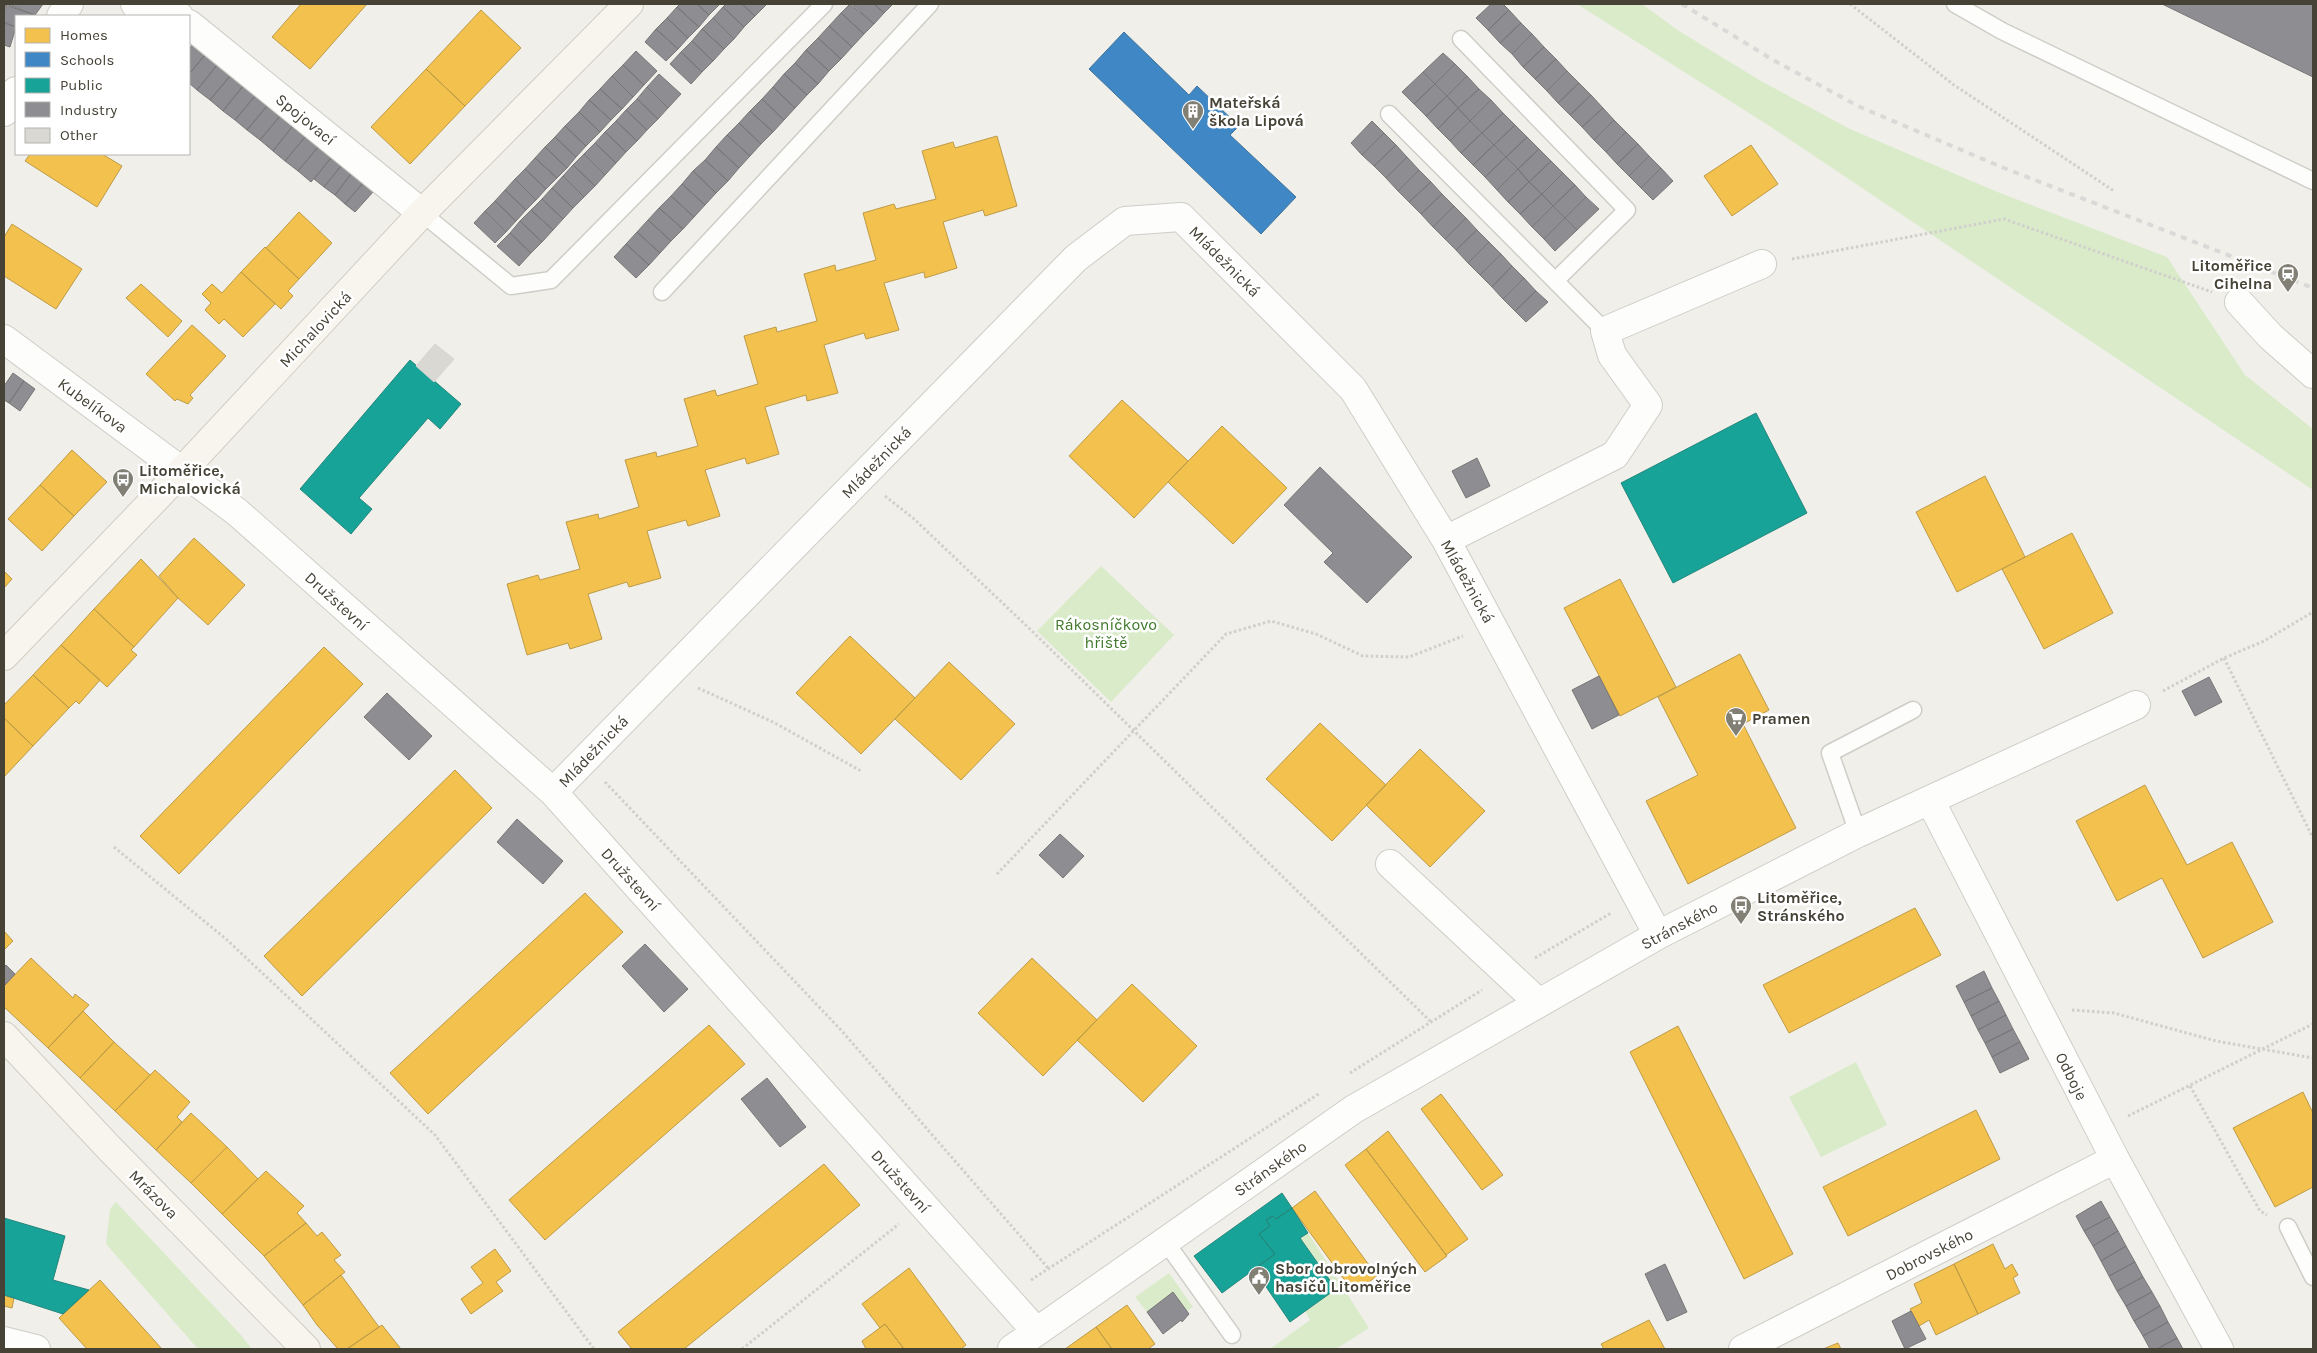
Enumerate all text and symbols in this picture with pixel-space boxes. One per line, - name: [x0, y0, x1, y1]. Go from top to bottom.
- legend: [15, 15, 190, 155]
- text: Homes: [60, 26, 108, 44]
- text: Schools: [60, 51, 114, 69]
- text: Public: [60, 76, 103, 94]
- street label: Spojovací: [272, 90, 340, 149]
- place label: Mateřská škola Lipová: [1209, 93, 1304, 130]
- building icon: Mateřská škola Lipová: [1181, 99, 1205, 130]
- text: Industry: [60, 101, 117, 119]
- text: Other: [60, 126, 98, 144]
- street label: Mládežnická: [1185, 222, 1264, 301]
- place label: Litoměřice Cihelna: [2191, 256, 2272, 293]
- station icon: Litoměřice Cihelna: [2276, 262, 2300, 293]
- street label: Michalovická: [275, 287, 355, 371]
- street label: Kubelíkova: [54, 374, 131, 437]
- street label: Mládežnická: [837, 422, 915, 502]
- place label: Litoměřice, Michalovická: [139, 461, 241, 498]
- bus stop icon: Litoměřice, Michalovická: [111, 467, 135, 498]
- street label: Mládežnická: [1437, 536, 1498, 626]
- street label: Družstevní: [301, 568, 372, 635]
- park label: Rákosníčkovo hřiště: [1055, 615, 1157, 652]
- supermarket icon: Pramen: [1724, 706, 1748, 737]
- place label: Pramen: [1752, 709, 1811, 728]
- street label: Mládežnická: [554, 711, 632, 791]
- street label: Družstevní: [597, 844, 664, 915]
- place label: Litoměřice, Stránského: [1757, 888, 1845, 925]
- bus stop icon: Litoměřice, Stránského: [1729, 894, 1753, 925]
- street label: Stránského: [1638, 897, 1721, 954]
- street label: Odboje: [2051, 1049, 2092, 1103]
- street label: Stránského: [1230, 1137, 1310, 1200]
- street label: Družstevní: [867, 1146, 934, 1217]
- street label: Mrázova: [125, 1166, 182, 1223]
- street label: Dobrovského: [1882, 1224, 1976, 1285]
- place label: Sbor dobrovolných hasičů Litoměřice: [1275, 1259, 1417, 1296]
- public building icon: Sbor dobrovolných hasičů Litoměřice: [1247, 1265, 1271, 1296]

